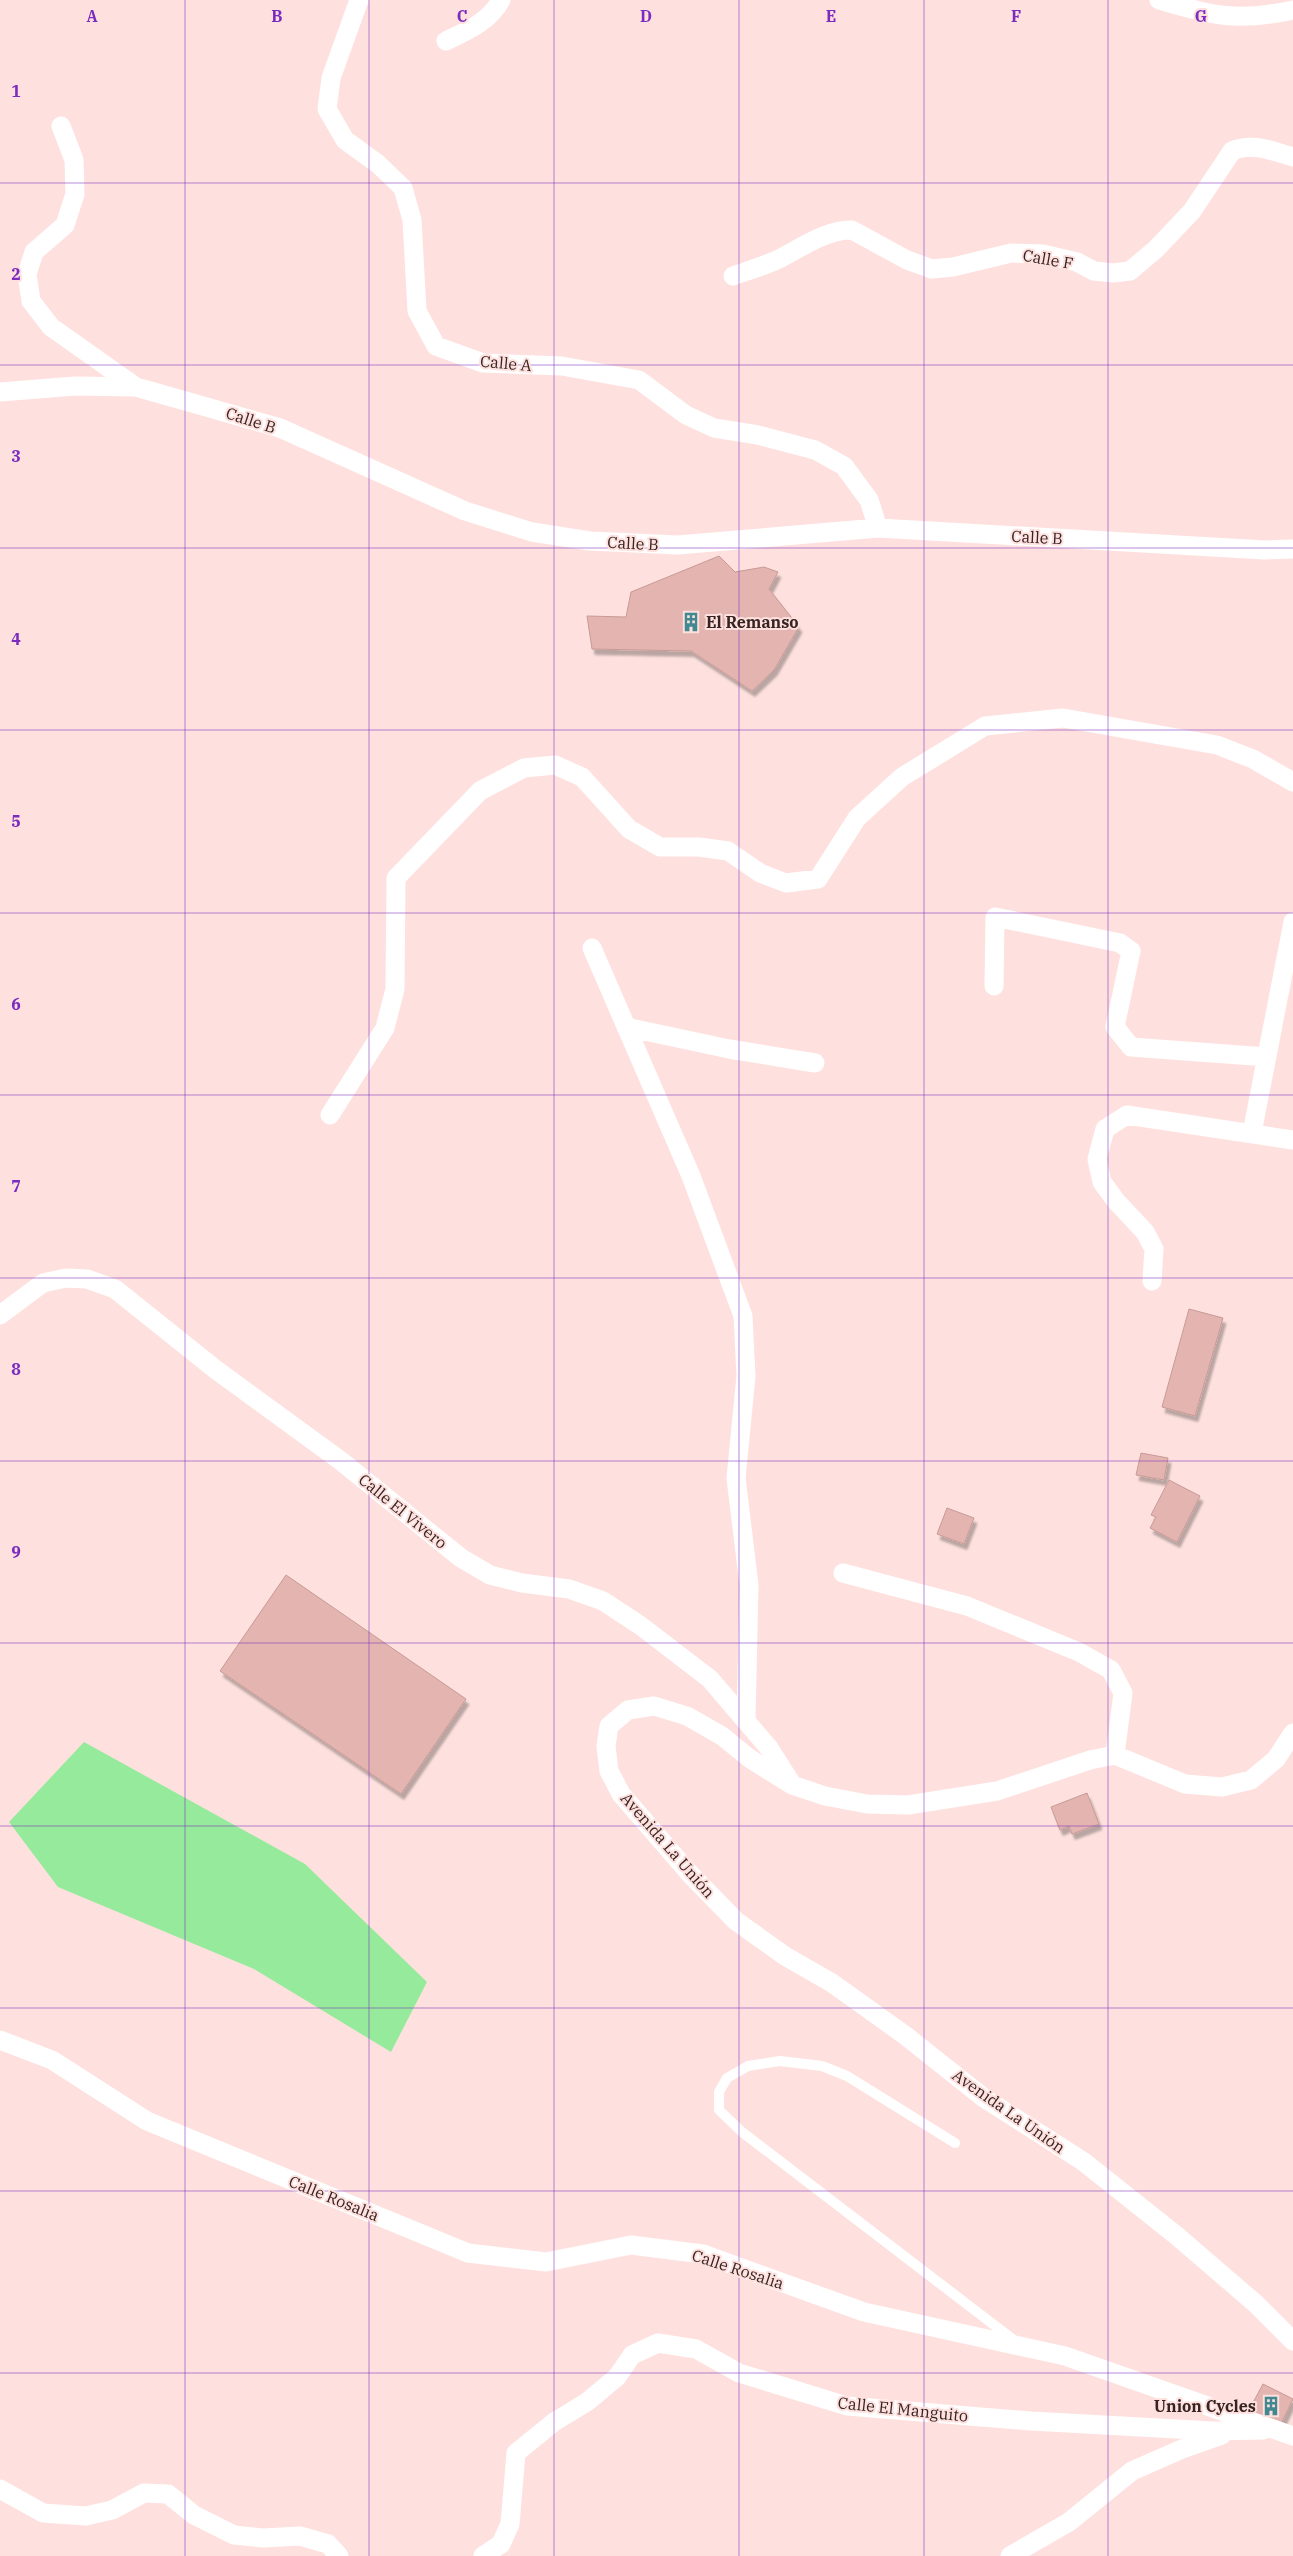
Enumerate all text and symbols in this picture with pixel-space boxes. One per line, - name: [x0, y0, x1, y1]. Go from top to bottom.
- text: A: [86, 6, 98, 26]
- text: B: [271, 6, 283, 26]
- text: C: [457, 6, 467, 26]
- text: D: [640, 6, 652, 26]
- text: E: [826, 6, 836, 26]
- text: F: [1011, 6, 1021, 26]
- text: G: [1195, 6, 1207, 26]
- text: 1: [11, 81, 21, 101]
- street label: Calle F: [1021, 245, 1075, 273]
- text: 2: [11, 264, 21, 284]
- street label: Calle A: [479, 351, 533, 375]
- street label: Calle B: [223, 403, 279, 437]
- text: 3: [11, 446, 21, 466]
- street label: Calle B: [1011, 526, 1063, 548]
- street label: Calle B: [607, 532, 659, 554]
- building icon: El Remanso: [680, 611, 702, 633]
- place label: El Remanso: [706, 612, 799, 632]
- text: 4: [11, 629, 21, 649]
- text: 5: [11, 811, 21, 831]
- text: 6: [11, 994, 21, 1014]
- text: 7: [11, 1176, 21, 1196]
- text: 8: [11, 1359, 21, 1379]
- street label: Calle El Vivero: [355, 1469, 451, 1553]
- text: 9: [11, 1542, 21, 1562]
- street label: Avenida La Unión: [617, 1788, 719, 1902]
- street label: Avenida La Unión: [949, 2065, 1069, 2157]
- street label: Calle Rosalia: [286, 2171, 382, 2225]
- street label: Calle Rosalia: [689, 2245, 787, 2293]
- street label: Calle El Manguito: [837, 2392, 969, 2426]
- building icon: Union Cycles: [1260, 2395, 1282, 2417]
- place label: Union Cycles: [1154, 2396, 1256, 2416]

